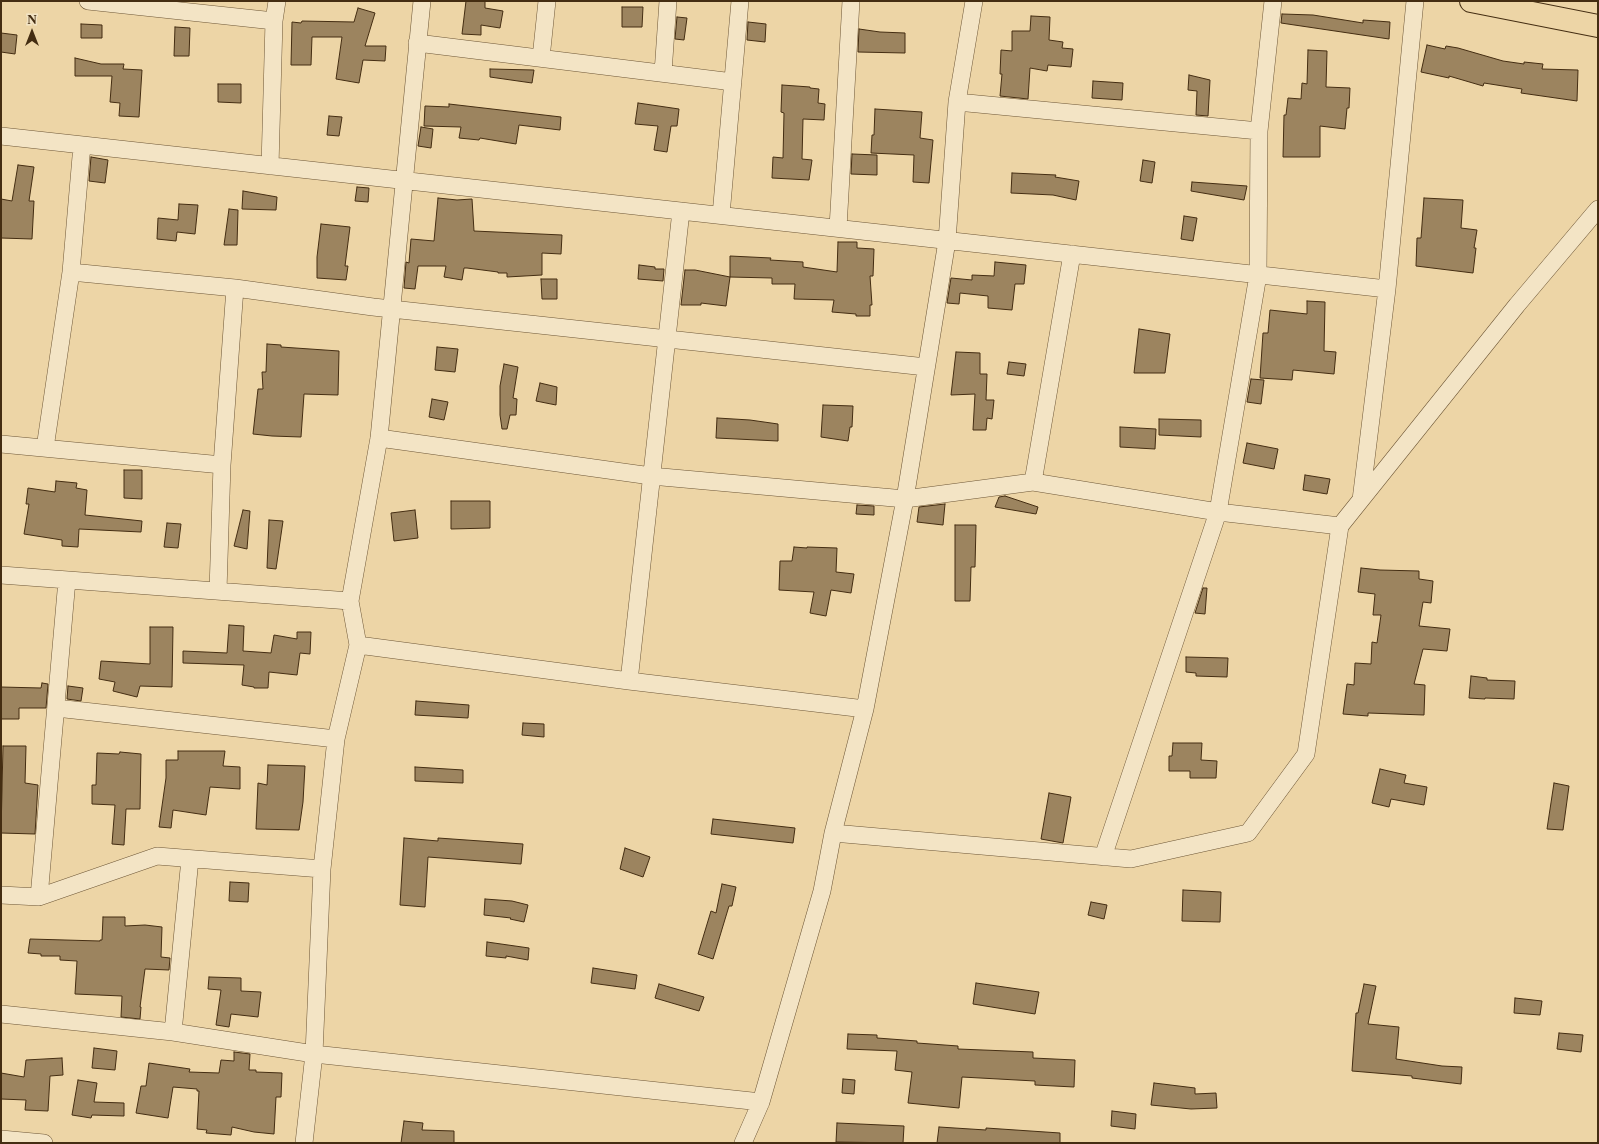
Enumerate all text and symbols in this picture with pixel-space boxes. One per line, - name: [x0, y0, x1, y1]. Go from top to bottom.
- north arrow: [12, 12, 52, 52]
- text: N: [27, 13, 37, 27]

